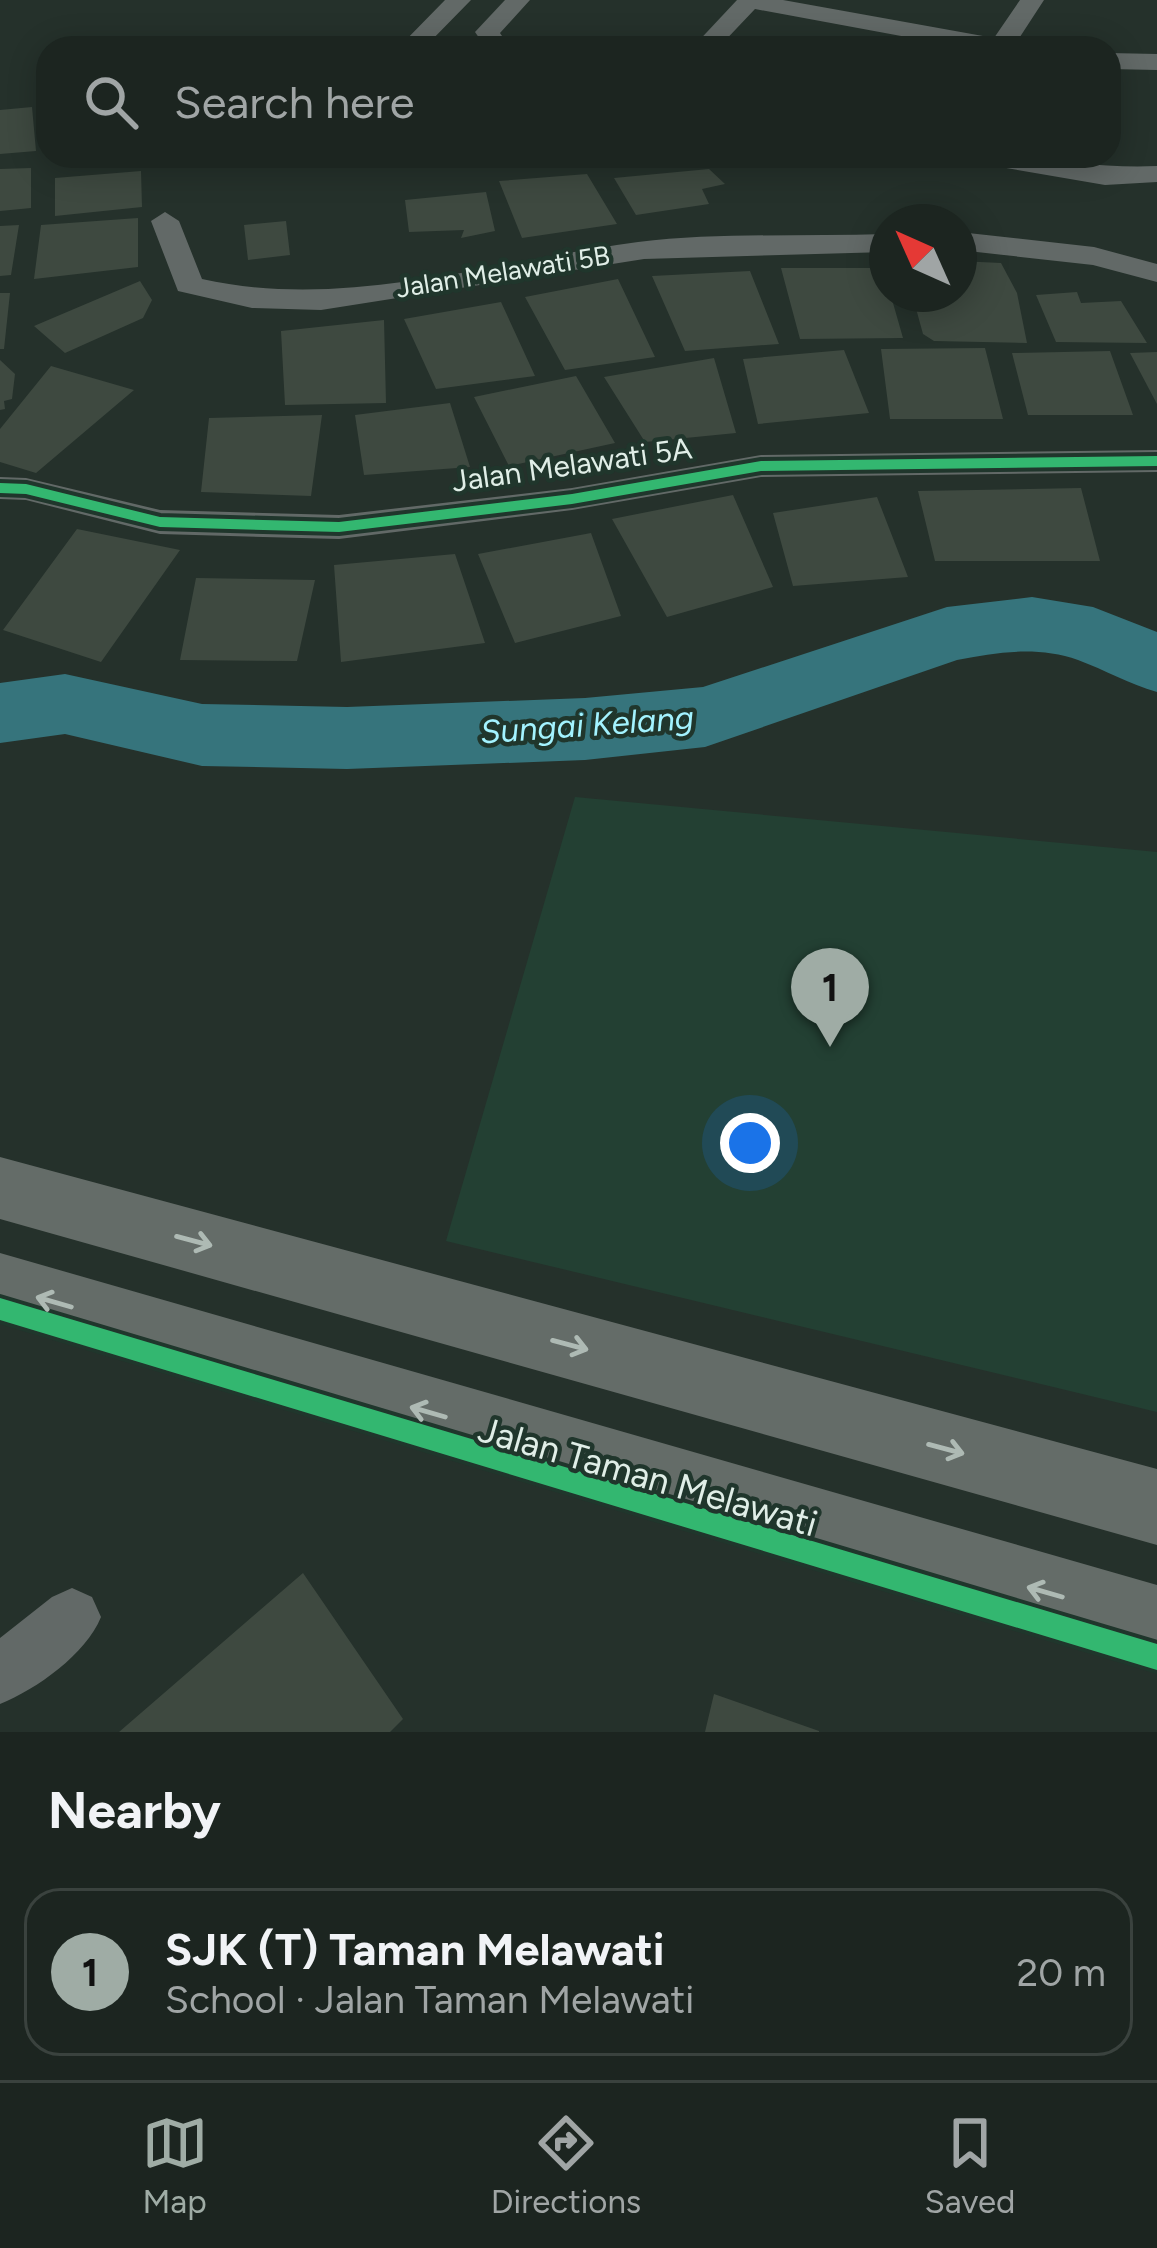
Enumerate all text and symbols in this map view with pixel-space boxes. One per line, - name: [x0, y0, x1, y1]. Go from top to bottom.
- search box: [36, 36, 1121, 168]
- icon: search: [78, 69, 144, 135]
- text: Search here: [174, 75, 414, 129]
- north arrow: [869, 204, 977, 312]
- street label: Jalan Melawati 5B: [394, 238, 612, 305]
- street label: Jalan Melawati 5A: [450, 429, 695, 500]
- water label: Sungai Kelang: [479, 698, 695, 751]
- pin: 1: [791, 948, 869, 1047]
- your location: [720, 1113, 780, 1173]
- one-way arrow: [174, 1231, 212, 1253]
- one-way arrow: [36, 1290, 74, 1312]
- one-way arrow: [550, 1335, 588, 1357]
- one-way arrow: [410, 1400, 448, 1422]
- street label: Jalan Taman Melawati: [474, 1408, 822, 1545]
- one-way arrow: [926, 1439, 964, 1461]
- one-way arrow: [1027, 1579, 1065, 1601]
- text: Nearby: [48, 1780, 221, 1841]
- text: SJK (T) Taman Melawati: [165, 1922, 665, 1976]
- text: 1: [82, 1949, 98, 1996]
- text: 20 m: [1016, 1949, 1106, 1996]
- text: School · Jalan Taman Melawati: [165, 1976, 694, 2023]
- tab: Map: [142, 2110, 208, 2221]
- tab: Directions: [491, 2110, 641, 2221]
- tab: Saved: [924, 2110, 1015, 2221]

